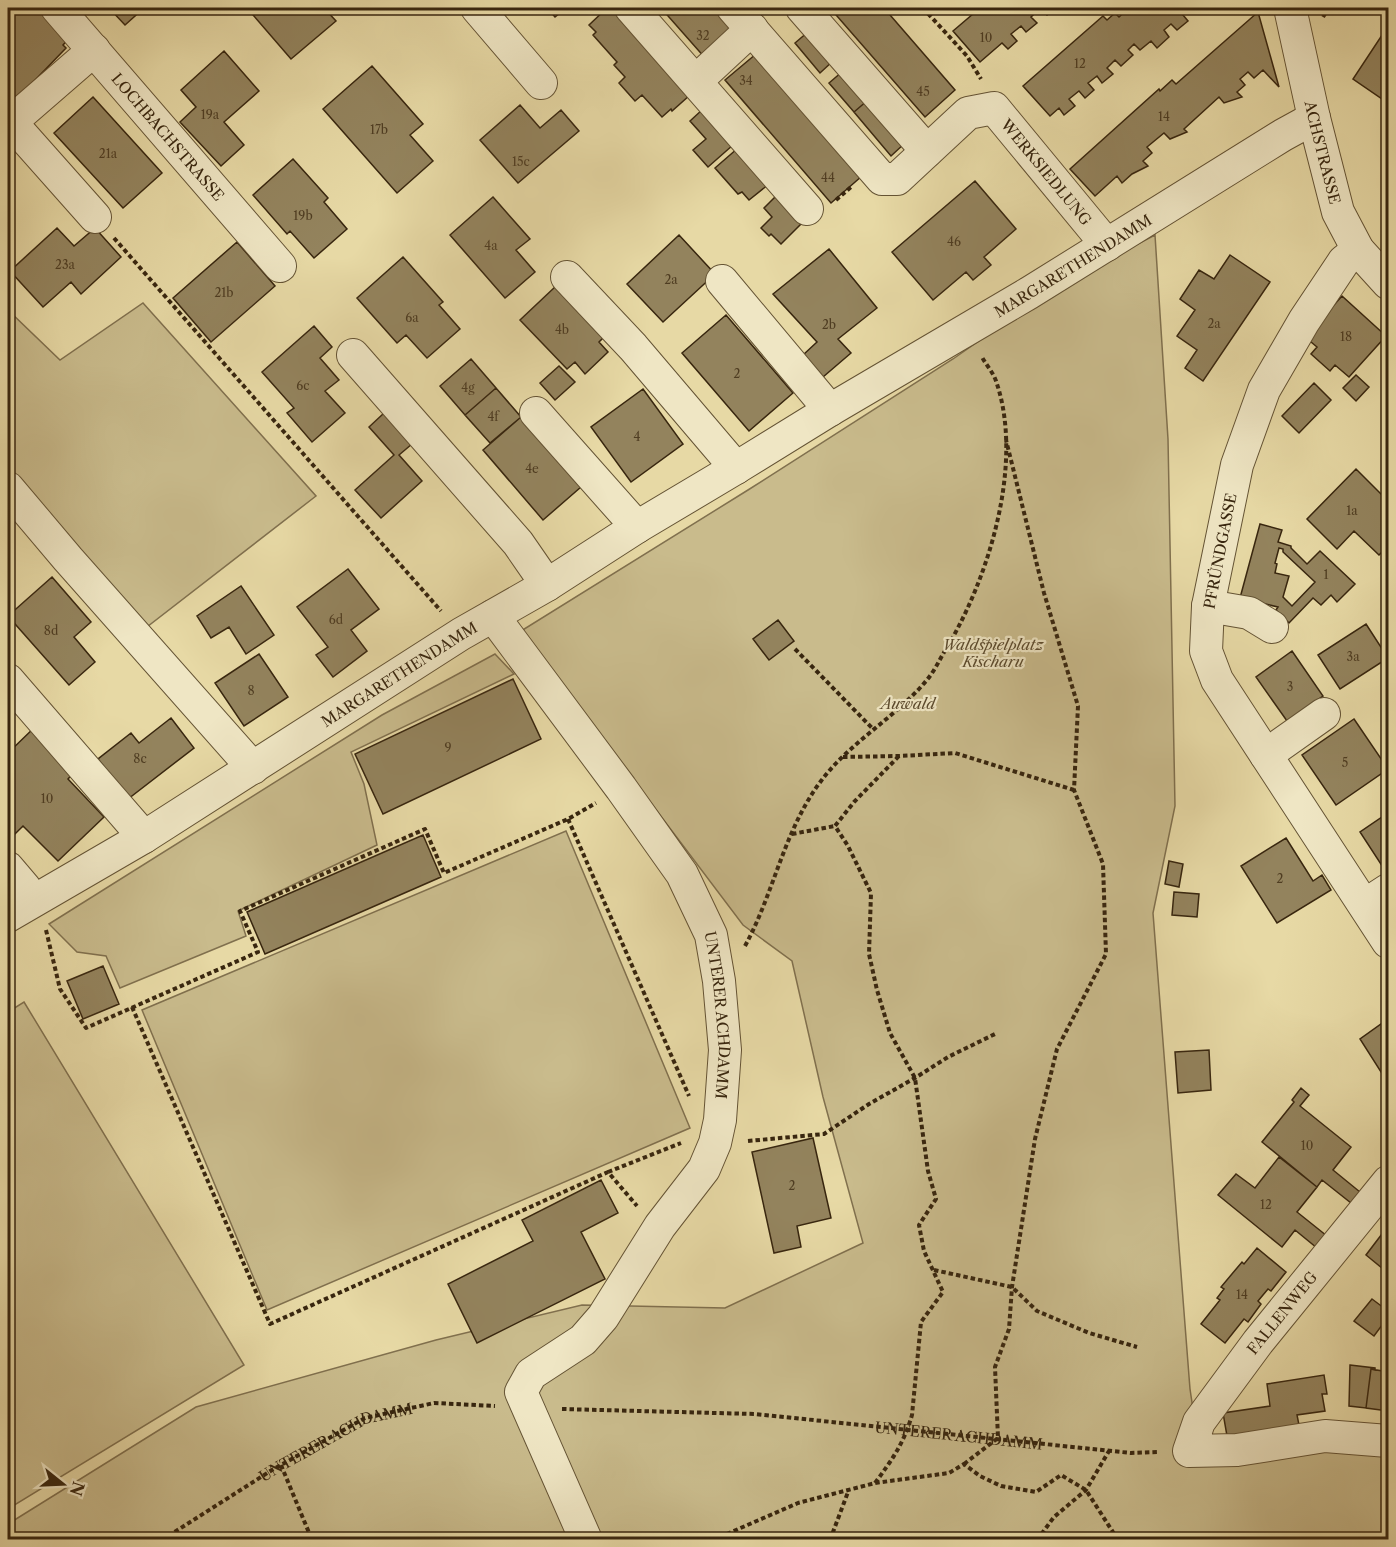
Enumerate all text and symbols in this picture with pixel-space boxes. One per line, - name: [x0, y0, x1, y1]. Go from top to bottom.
- house number: 32: [696, 28, 710, 43]
- house number: 10: [980, 30, 992, 45]
- house number: 12: [1074, 56, 1086, 71]
- street label: LOCHBACHSTRASSE: [108, 69, 229, 204]
- house number: 34: [739, 73, 753, 88]
- house number: 45: [916, 84, 930, 99]
- street label: ACHSTRASSE: [1301, 98, 1345, 206]
- house number: 19a: [201, 107, 220, 122]
- house number: 14: [1158, 109, 1170, 124]
- street label: WERKSIEDLUNG: [997, 114, 1096, 229]
- house number: 17b: [370, 122, 388, 137]
- house number: 21a: [99, 146, 118, 161]
- house number: 15c: [512, 154, 530, 169]
- house number: 44: [821, 170, 835, 185]
- house number: 19b: [293, 208, 313, 223]
- street label: MARGARETHENDAMM: [991, 210, 1155, 321]
- house number: 46: [947, 234, 961, 249]
- house number: 4a: [484, 238, 498, 253]
- house number: 23a: [55, 257, 76, 272]
- house number: 2a: [664, 272, 678, 287]
- house number: 21b: [214, 285, 234, 300]
- house number: 6a: [405, 310, 419, 325]
- house number: 2a: [1207, 316, 1221, 331]
- house number: 2b: [822, 317, 836, 332]
- house number: 4b: [555, 322, 569, 337]
- house number: 18: [1340, 329, 1352, 344]
- house number: 2: [734, 366, 741, 381]
- house number: 6c: [296, 378, 310, 393]
- house number: 4g: [461, 380, 475, 395]
- house number: 4f: [487, 409, 500, 424]
- house number: 4: [634, 429, 641, 444]
- house number: 4e: [525, 461, 539, 476]
- street label: PFRÜNDGASSE: [1199, 491, 1241, 611]
- house number: 1a: [1346, 503, 1358, 518]
- house number: 1: [1323, 567, 1329, 582]
- house number: 6d: [329, 612, 344, 627]
- street label: MARGARETHENDAMM: [317, 617, 480, 731]
- house number: 8d: [44, 623, 59, 638]
- park label: Waldspielplatz Kischaru: [943, 635, 1044, 671]
- house number: 3a: [1347, 649, 1360, 664]
- house number: 3: [1287, 679, 1293, 694]
- house number: 8: [247, 683, 255, 698]
- park label: Auwald: [879, 694, 937, 713]
- house number: 9: [444, 740, 452, 755]
- house number: 8c: [133, 751, 147, 766]
- house number: 5: [1342, 755, 1348, 770]
- house number: 10: [41, 791, 53, 806]
- house number: 2: [1277, 871, 1284, 886]
- street label: UNTERER ACHDAMM: [701, 930, 735, 1100]
- house number: 10: [1301, 1138, 1313, 1153]
- house number: 2: [789, 1178, 796, 1193]
- house number: 12: [1260, 1197, 1272, 1212]
- street label: FALLENWEG: [1243, 1268, 1321, 1358]
- house number: 14: [1236, 1287, 1248, 1302]
- street label: UNTERER ACHDAMM: [255, 1398, 414, 1485]
- street label: UNTERER ACHDAMM: [874, 1417, 1044, 1453]
- north arrow: [33, 1454, 93, 1514]
- text: N: [66, 1479, 89, 1498]

